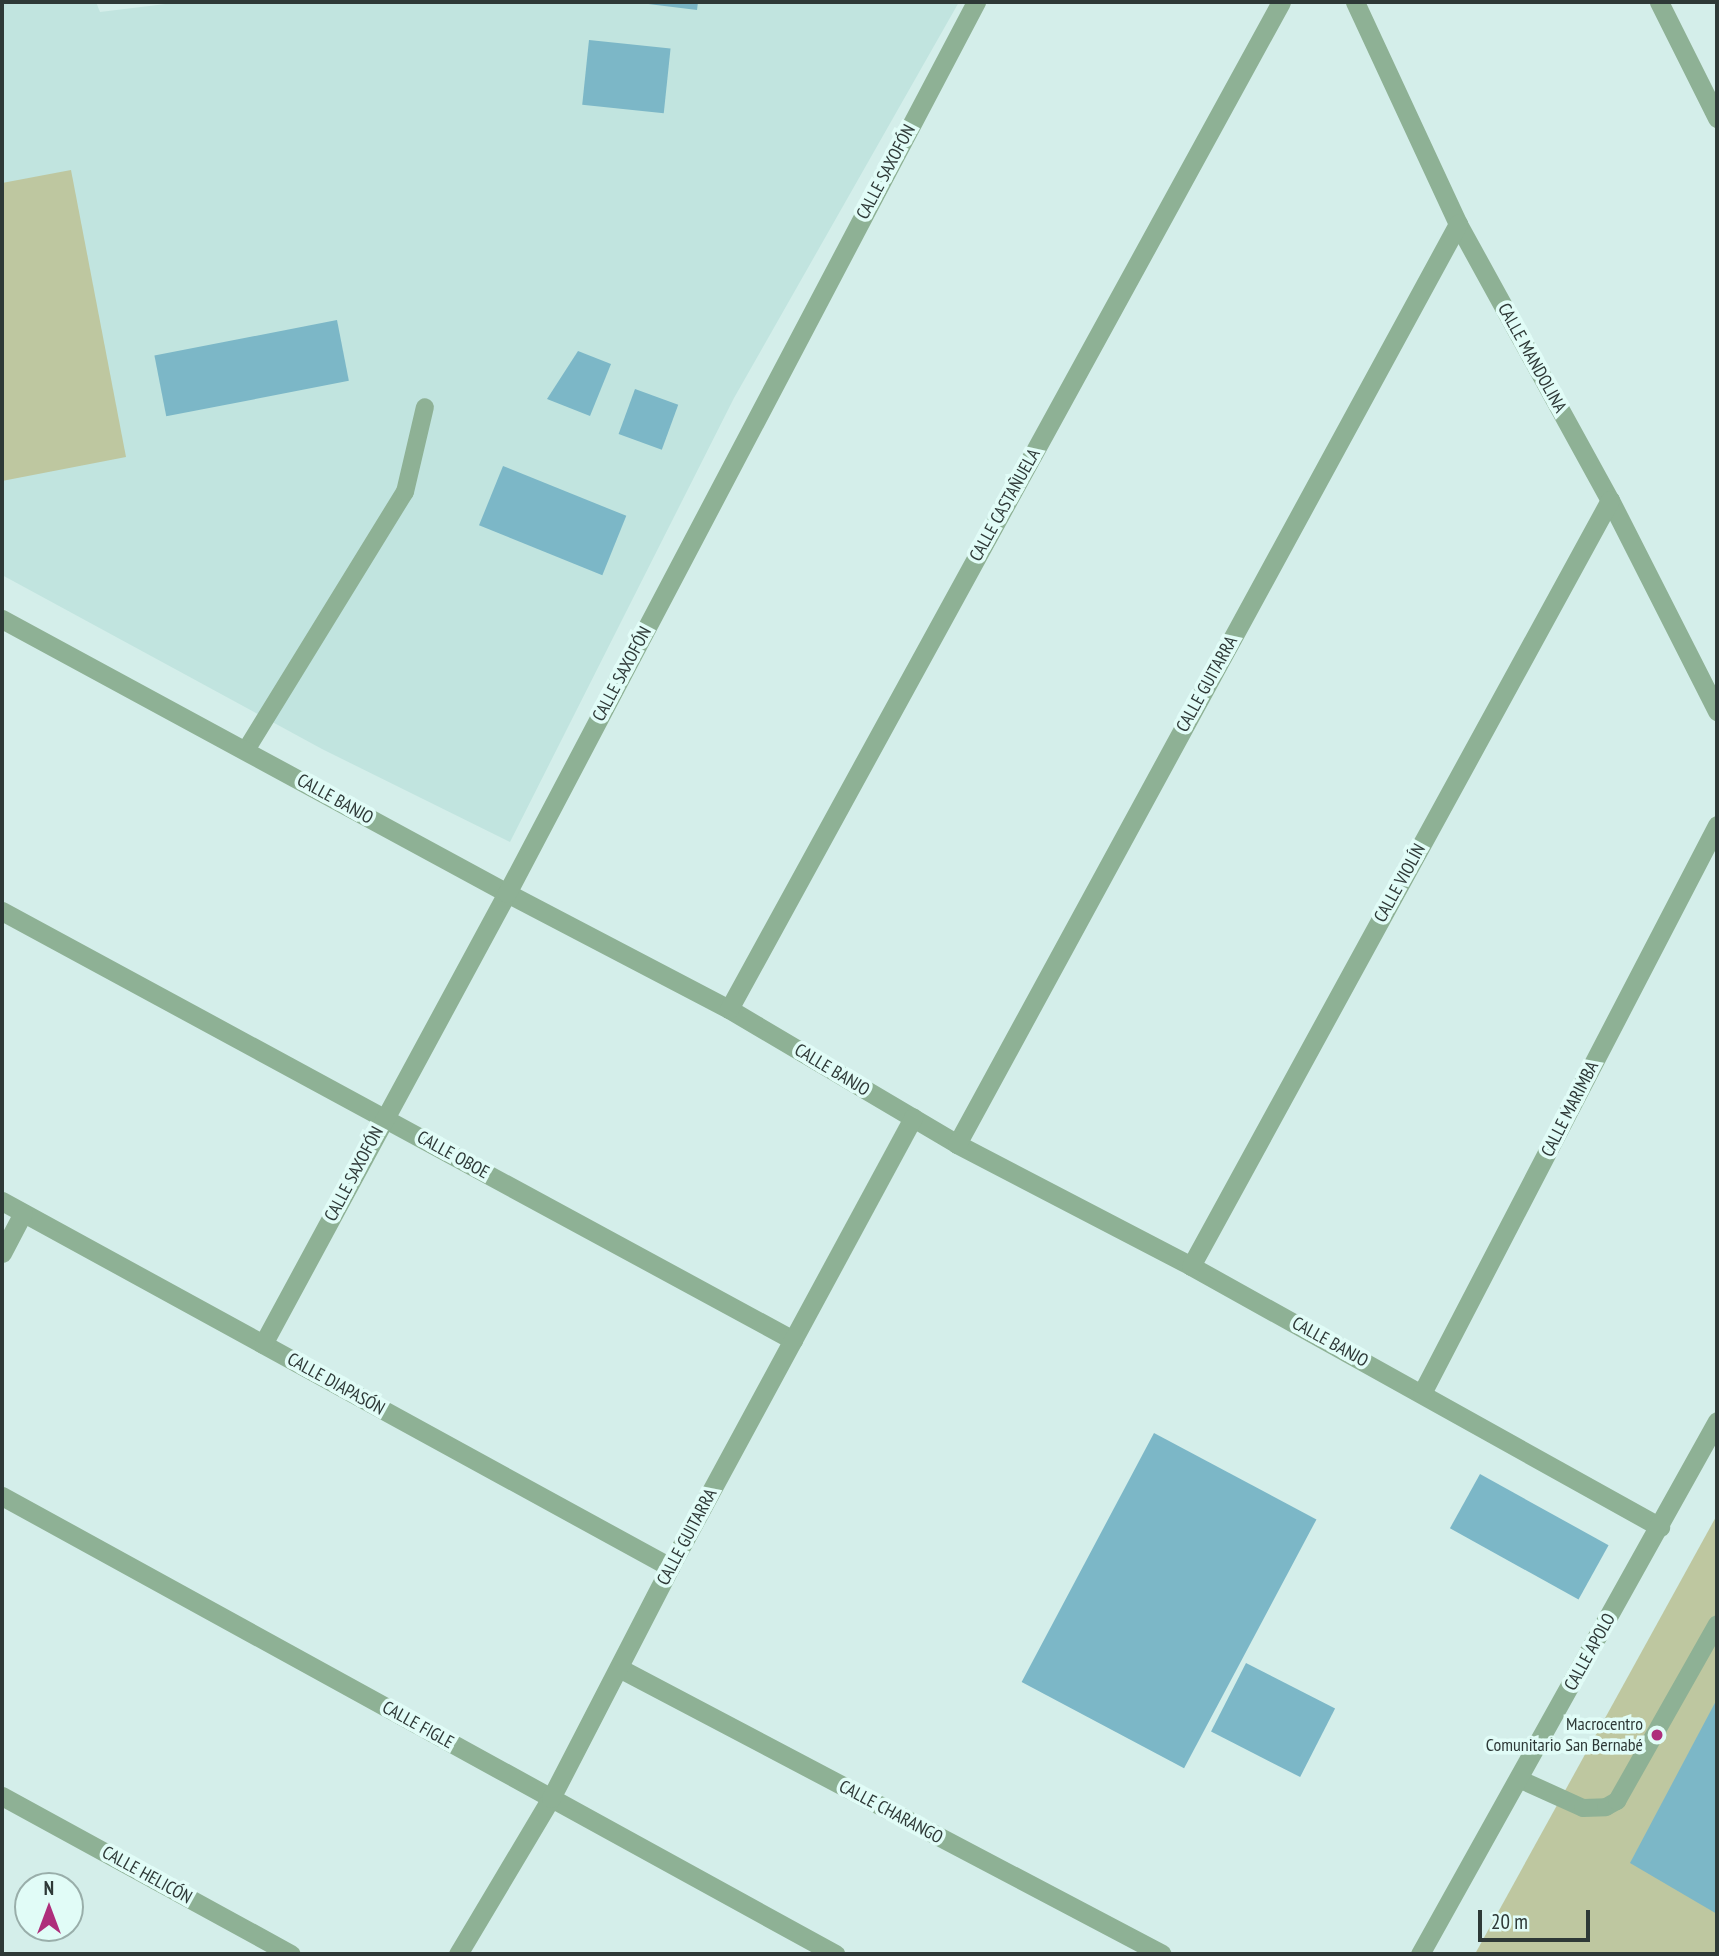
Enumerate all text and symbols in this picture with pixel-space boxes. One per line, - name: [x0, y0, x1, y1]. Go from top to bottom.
- street label: CALLE SAXOFÓN: [852, 121, 920, 223]
- street label: CALLE MANDOLINA: [1493, 300, 1571, 416]
- street label: CALLE CASTAÑUELA: [965, 445, 1045, 565]
- street label: CALLE SAXOFÓN: [588, 623, 656, 725]
- street label: CALLE GUITARRA: [1172, 632, 1242, 736]
- street label: CALLE BANJO: [293, 769, 377, 829]
- street label: CALLE VIOLÍN: [1370, 840, 1430, 926]
- street label: CALLE BANJO: [791, 1039, 873, 1101]
- street label: CALLE MARIMBA: [1537, 1058, 1603, 1160]
- street label: CALLE SAXOFÓN: [320, 1123, 388, 1225]
- street label: CALLE OBOE: [413, 1126, 493, 1184]
- street label: CALLE BANJO: [1288, 1312, 1372, 1372]
- street label: CALLE DIAPASÓN: [284, 1348, 388, 1420]
- street label: CALLE GUITARRA: [653, 1485, 721, 1589]
- street label: CALLE APOLO: [1560, 1609, 1620, 1695]
- street label: CALLE FIGLE: [378, 1697, 458, 1753]
- place label: Macrocentro Comunitario San Bernabé: [1486, 1714, 1643, 1756]
- marker: Macrocentro Comunitario San Bernabé: [1649, 1727, 1665, 1743]
- street label: CALLE CHARANGO: [835, 1776, 947, 1848]
- street label: CALLE HELICÓN: [98, 1841, 196, 1909]
- north arrow: [14, 1872, 84, 1942]
- text: N: [44, 1876, 54, 1900]
- scale bar: [1481, 1896, 1593, 1940]
- text: 20 m: [1491, 1908, 1528, 1935]

